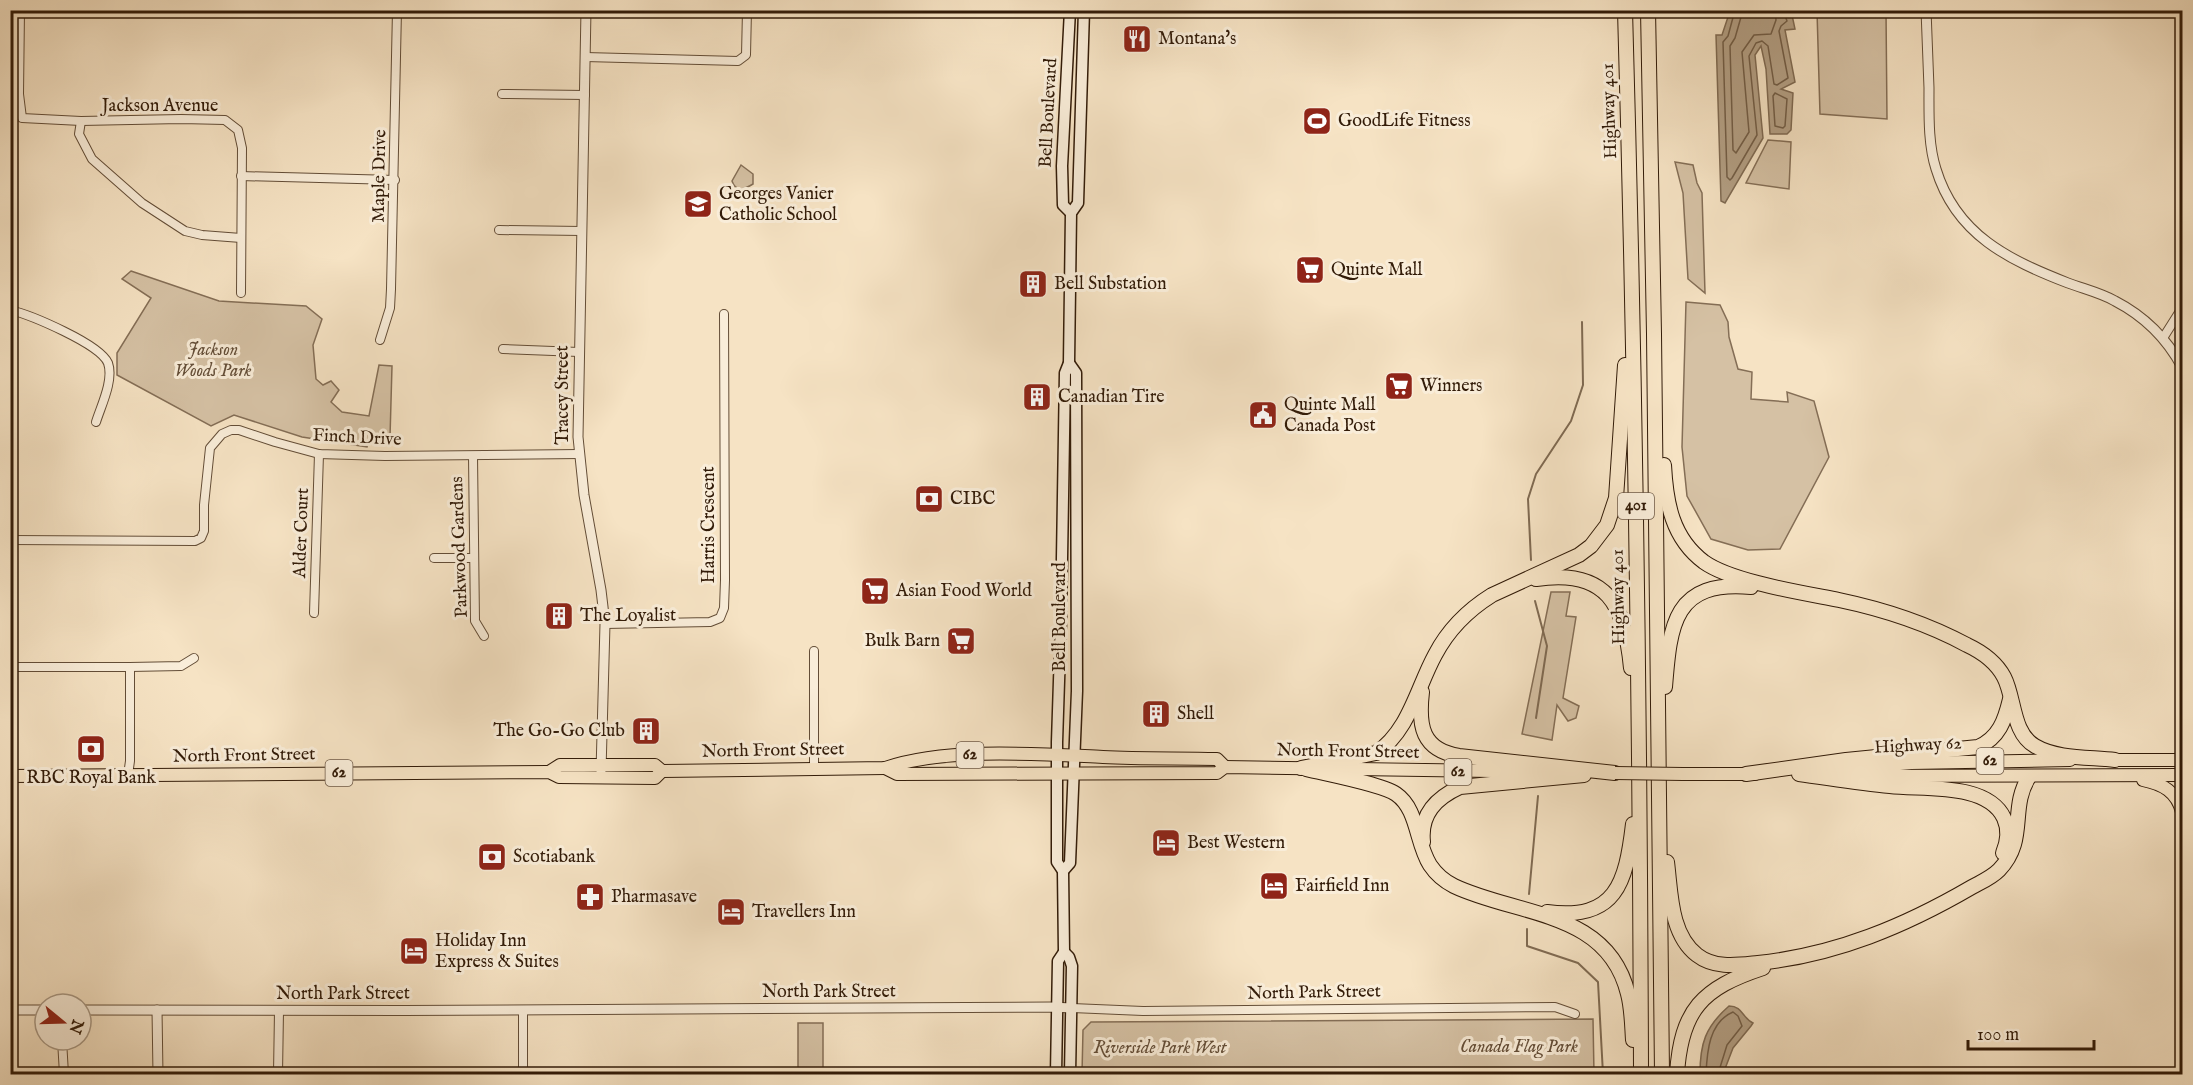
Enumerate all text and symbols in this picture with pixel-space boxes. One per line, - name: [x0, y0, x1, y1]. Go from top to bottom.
- restaurant icon: Montana's: [1121, 23, 1153, 55]
- place label: Montana's: [1158, 28, 1236, 51]
- street label: Bell Boulevard: [1035, 57, 1063, 168]
- street label: Highway 401: [1597, 63, 1623, 159]
- street label: Jackson Avenue: [100, 95, 218, 118]
- sports icon: GoodLife Fitness: [1301, 105, 1333, 137]
- place label: GoodLife Fitness: [1338, 110, 1470, 133]
- street label: Maple Drive: [368, 129, 392, 223]
- place label: Georges Vanier Catholic School: [719, 183, 837, 227]
- school or university icon: Georges Vanier Catholic School: [682, 188, 714, 220]
- supermarket icon: Quinte Mall: [1294, 254, 1326, 286]
- place label: Quinte Mall: [1331, 259, 1422, 282]
- building icon: Bell Substation: [1017, 268, 1049, 300]
- place label: Bell Substation: [1054, 273, 1167, 296]
- park label: Jackson Woods Park: [174, 339, 252, 383]
- street label: Tracey Street: [552, 345, 575, 445]
- supermarket icon: Winners: [1383, 370, 1415, 402]
- place label: Winners: [1420, 375, 1482, 398]
- building icon: Canadian Tire: [1021, 381, 1053, 413]
- place label: Canadian Tire: [1058, 386, 1165, 409]
- place label: Quinte Mall Canada Post: [1284, 394, 1376, 438]
- public building icon: Quinte Mall Canada Post: [1247, 399, 1279, 431]
- street label: Finch Drive: [312, 424, 402, 452]
- street label: Harris Crescent: [698, 466, 721, 584]
- street label: Parkwood Gardens: [446, 476, 474, 618]
- bank icon: CIBC: [913, 483, 945, 515]
- street label: Alder Court: [289, 488, 315, 579]
- place label: CIBC: [950, 488, 996, 511]
- road number: 401: [1618, 493, 1654, 519]
- street label: Highway 401: [1607, 549, 1631, 645]
- street label: Bell Boulevard: [1049, 562, 1072, 672]
- supermarket icon: Asian Food World: [859, 575, 891, 607]
- place label: Asian Food World: [895, 580, 1032, 603]
- building icon: The Loyalist: [543, 600, 575, 632]
- place label: The Loyalist: [580, 605, 676, 628]
- supermarket icon: Bulk Barn: [945, 625, 977, 657]
- place label: Bulk Barn: [864, 630, 940, 653]
- building icon: Shell: [1140, 698, 1172, 730]
- place label: Shell: [1177, 703, 1214, 726]
- building icon: The Go-Go Club: [630, 715, 662, 747]
- place label: The Go-Go Club: [493, 720, 625, 743]
- street label: Highway 62: [1874, 732, 1962, 760]
- bank icon: RBC Royal Bank: [75, 733, 107, 765]
- street label: North Front Street: [701, 738, 845, 764]
- street label: North Front Street: [1276, 739, 1420, 765]
- road number: 62: [956, 742, 984, 768]
- street label: North Front Street: [172, 743, 316, 769]
- road number: 62: [1976, 748, 2004, 774]
- road number: 62: [1444, 759, 1472, 785]
- road number: 62: [326, 760, 352, 786]
- place label: RBC Royal Bank: [26, 767, 156, 790]
- hotel icon: Best Western: [1150, 827, 1182, 859]
- place label: Best Western: [1187, 832, 1286, 855]
- bank icon: Scotiabank: [476, 841, 508, 873]
- place label: Scotiabank: [513, 846, 595, 869]
- hotel icon: Fairfield Inn: [1258, 870, 1290, 902]
- place label: Fairfield Inn: [1295, 875, 1390, 898]
- pharmacy icon: Pharmasave: [574, 881, 606, 913]
- place label: Pharmasave: [611, 886, 697, 909]
- hotel icon: Travellers Inn: [715, 896, 747, 928]
- place label: Travellers Inn: [752, 901, 856, 924]
- place label: Holiday Inn Express & Suites: [435, 930, 559, 974]
- hotel icon: Holiday Inn Express & Suites: [398, 935, 430, 967]
- street label: North Park Street: [1247, 980, 1381, 1006]
- street label: North Park Street: [762, 981, 896, 1004]
- street label: North Park Street: [276, 983, 410, 1006]
- north arrow: [33, 992, 93, 1052]
- scale bar: [1968, 1013, 2094, 1051]
- text: N: [64, 1015, 87, 1036]
- text: 100 m: [1977, 1024, 2019, 1047]
- park label: Canada Flag Park: [1460, 1036, 1578, 1059]
- park label: Riverside Park West: [1093, 1037, 1228, 1060]

